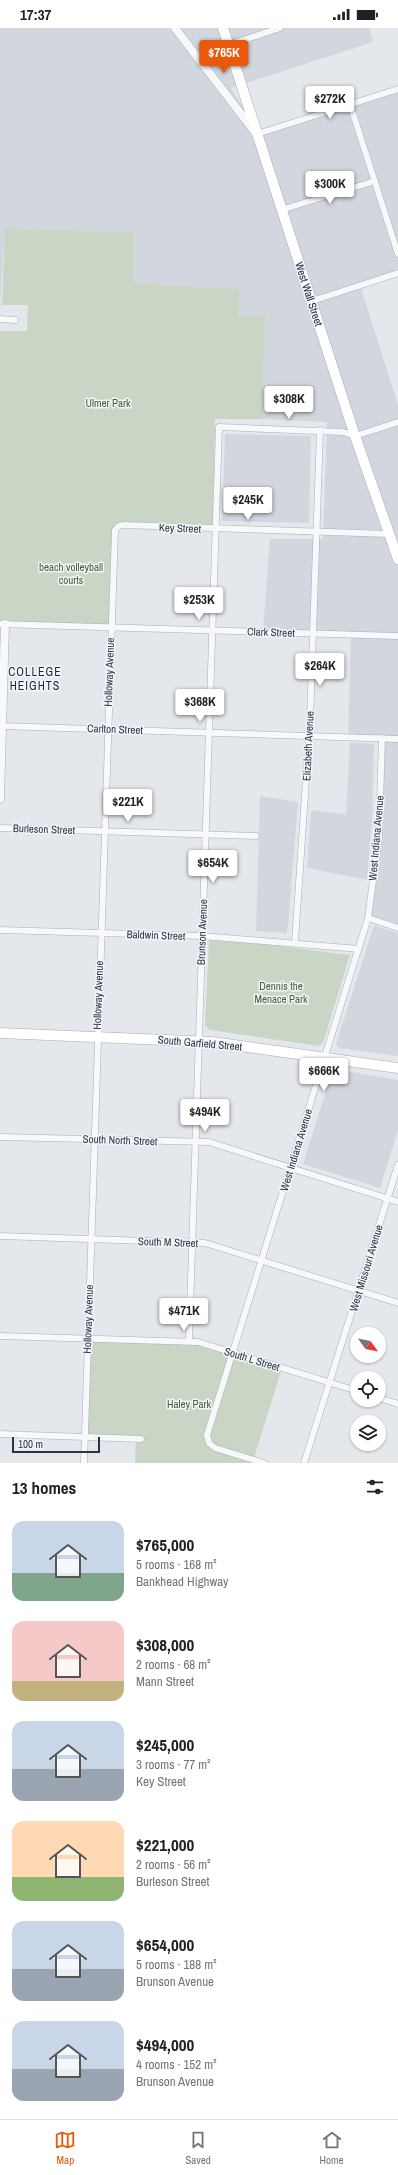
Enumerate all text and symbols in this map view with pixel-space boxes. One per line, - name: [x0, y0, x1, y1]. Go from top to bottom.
- text: 17:37: [20, 4, 51, 25]
- pin: $765K: [196, 40, 252, 74]
- text: $765K: [208, 44, 240, 61]
- pin: $272K: [302, 86, 358, 120]
- text: $272K: [314, 90, 346, 107]
- pin: $300K: [302, 171, 358, 205]
- text: $300K: [314, 175, 346, 192]
- street label: West Wall Street: [292, 260, 326, 328]
- pin: $308K: [261, 386, 317, 420]
- text: $308K: [273, 390, 305, 407]
- park label: Ulmer Park: [85, 396, 131, 410]
- pin: $245K: [220, 487, 276, 521]
- text: $245K: [232, 491, 264, 508]
- street label: Key Street: [159, 520, 202, 536]
- park label: beach volleyball courts: [39, 560, 103, 587]
- pin: $253K: [171, 587, 227, 621]
- text: $253K: [183, 591, 215, 608]
- street label: Clark Street: [247, 624, 296, 640]
- street label: Holloway Avenue: [101, 637, 117, 707]
- pin: $264K: [292, 653, 348, 687]
- text: $264K: [304, 657, 336, 674]
- district label: COLLEGE HEIGHTS: [8, 664, 62, 694]
- pin: $368K: [172, 689, 228, 723]
- text: $368K: [184, 693, 216, 710]
- street label: Elizabeth Avenue: [299, 711, 317, 781]
- street label: Carlton Street: [87, 721, 144, 737]
- pin: $221K: [100, 789, 156, 823]
- text: $221K: [112, 793, 144, 810]
- street label: West Indiana Avenue: [365, 795, 387, 881]
- street label: Burleson Street: [13, 821, 76, 837]
- pin: $654K: [185, 850, 241, 884]
- text: $654K: [197, 854, 229, 871]
- street label: Brunson Avenue: [194, 899, 210, 965]
- street label: Baldwin Street: [126, 927, 186, 943]
- street label: Holloway Avenue: [90, 960, 106, 1030]
- park label: Dennis the Menace Park: [254, 979, 308, 1006]
- street label: South Garfield Street: [157, 1032, 243, 1054]
- pin: $666K: [296, 1058, 352, 1092]
- text: $666K: [308, 1062, 340, 1079]
- pin: $494K: [177, 1099, 233, 1133]
- text: $494K: [189, 1103, 221, 1120]
- street label: West Indiana Avenue: [277, 1107, 315, 1193]
- street label: South North Street: [82, 1132, 158, 1148]
- street label: West Missouri Avenue: [346, 1223, 386, 1313]
- street label: South M Street: [138, 1234, 199, 1250]
- street label: Holloway Avenue: [80, 1284, 96, 1354]
- pin: $471K: [156, 1298, 212, 1332]
- text: $471K: [168, 1302, 200, 1319]
- north arrow: [350, 1327, 386, 1363]
- map controls: [350, 1327, 386, 1451]
- street label: South L Street: [223, 1344, 282, 1374]
- button: locate: [350, 1371, 386, 1407]
- park label: Haley Park: [167, 1397, 212, 1411]
- button: layers: [350, 1415, 386, 1451]
- scale bar: [12, 1435, 100, 1454]
- text: 100 m: [18, 1437, 43, 1451]
- text: 13 homes: [12, 1476, 76, 1499]
- icon: filters: [364, 1476, 386, 1498]
- text: $765,000: [136, 1533, 194, 1556]
- icon: home: [44, 1537, 92, 1585]
- text: 5 rooms · 168 m²: [136, 1556, 217, 1573]
- text: Bankhead Highway: [136, 1573, 228, 1590]
- text: $308,000: [136, 1633, 194, 1656]
- icon: home: [44, 1637, 92, 1685]
- text: 2 rooms · 68 m²: [136, 1656, 211, 1673]
- text: Mann Street: [136, 1673, 194, 1690]
- text: $245,000: [136, 1733, 194, 1756]
- icon: home: [44, 1737, 92, 1785]
- text: 3 rooms · 77 m²: [136, 1756, 211, 1773]
- text: Key Street: [136, 1773, 186, 1790]
- text: $221,000: [136, 1833, 194, 1856]
- icon: home: [44, 1837, 92, 1885]
- text: 2 rooms · 56 m²: [136, 1856, 211, 1873]
- text: Burleson Street: [136, 1873, 209, 1890]
- text: $654,000: [136, 1933, 194, 1956]
- icon: home: [44, 1937, 92, 1985]
- text: 5 rooms · 188 m²: [136, 1956, 217, 1973]
- text: Brunson Avenue: [136, 1973, 214, 1990]
- text: $494,000: [136, 2033, 194, 2056]
- icon: home: [44, 2037, 92, 2085]
- text: 4 rooms · 152 m²: [136, 2056, 217, 2073]
- text: Brunson Avenue: [136, 2073, 214, 2090]
- tab: Map: [54, 2129, 76, 2167]
- tab: Saved: [185, 2129, 211, 2167]
- tab: Home: [320, 2129, 344, 2167]

